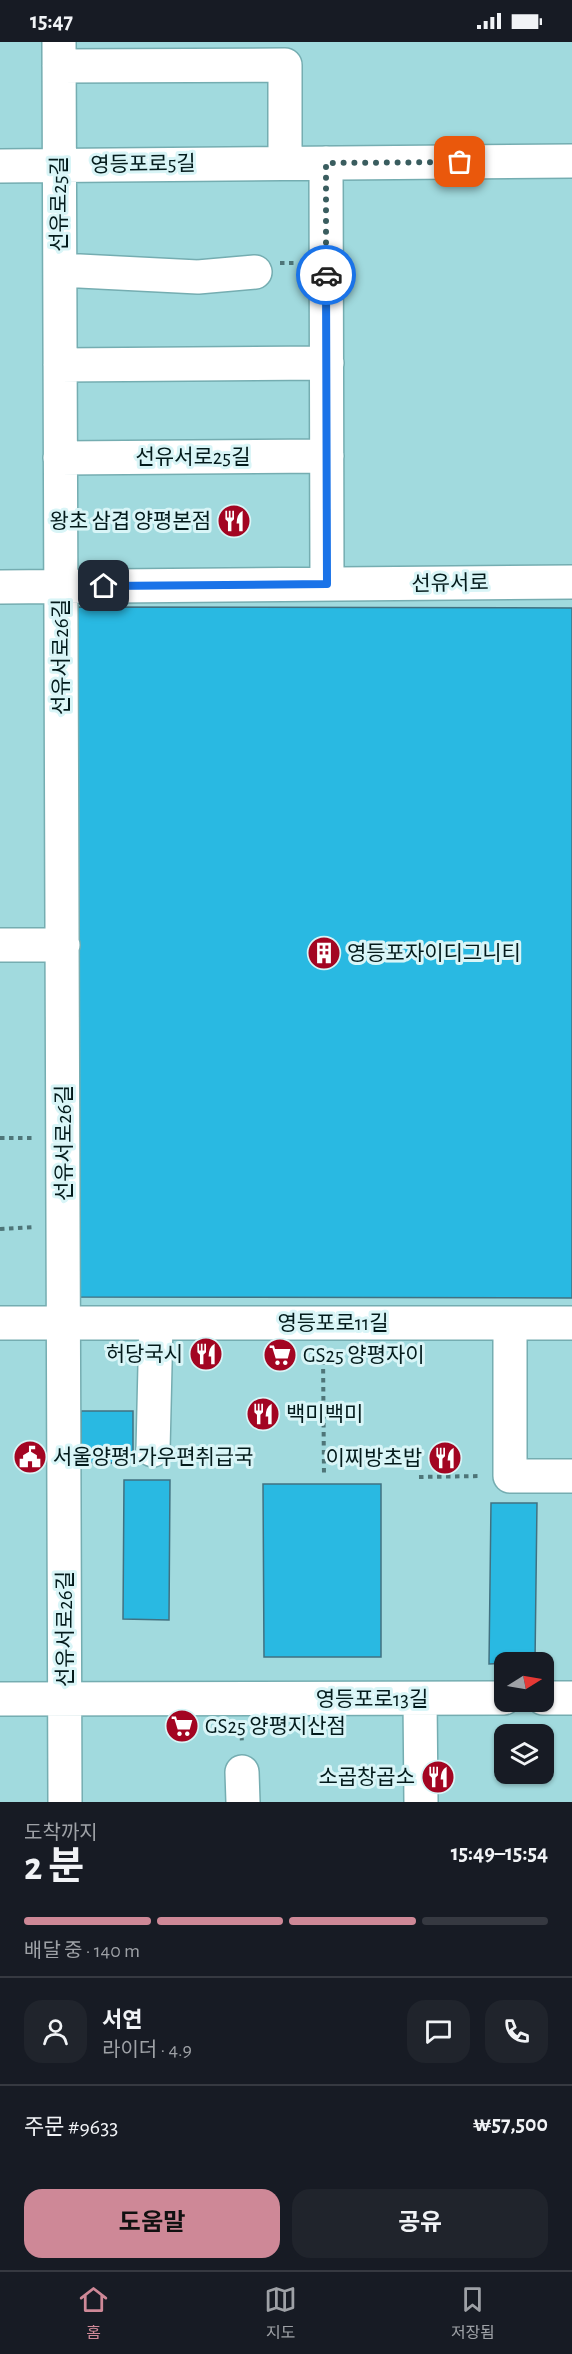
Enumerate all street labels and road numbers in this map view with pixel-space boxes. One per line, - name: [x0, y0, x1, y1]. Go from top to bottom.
- street label: 영등포로5길: [90, 152, 196, 176]
- street label: 선유로25길: [48, 156, 70, 252]
- street label: 선유서로25길: [136, 446, 250, 468]
- street label: 선유서로: [411, 571, 489, 595]
- street label: 선유서로26길: [50, 599, 72, 715]
- street label: 선유서로26길: [53, 1085, 75, 1201]
- street label: 영등포로11길: [277, 1312, 389, 1334]
- street label: 선유서로26길: [54, 1571, 76, 1687]
- street label: 영등포로13길: [316, 1688, 428, 1710]

